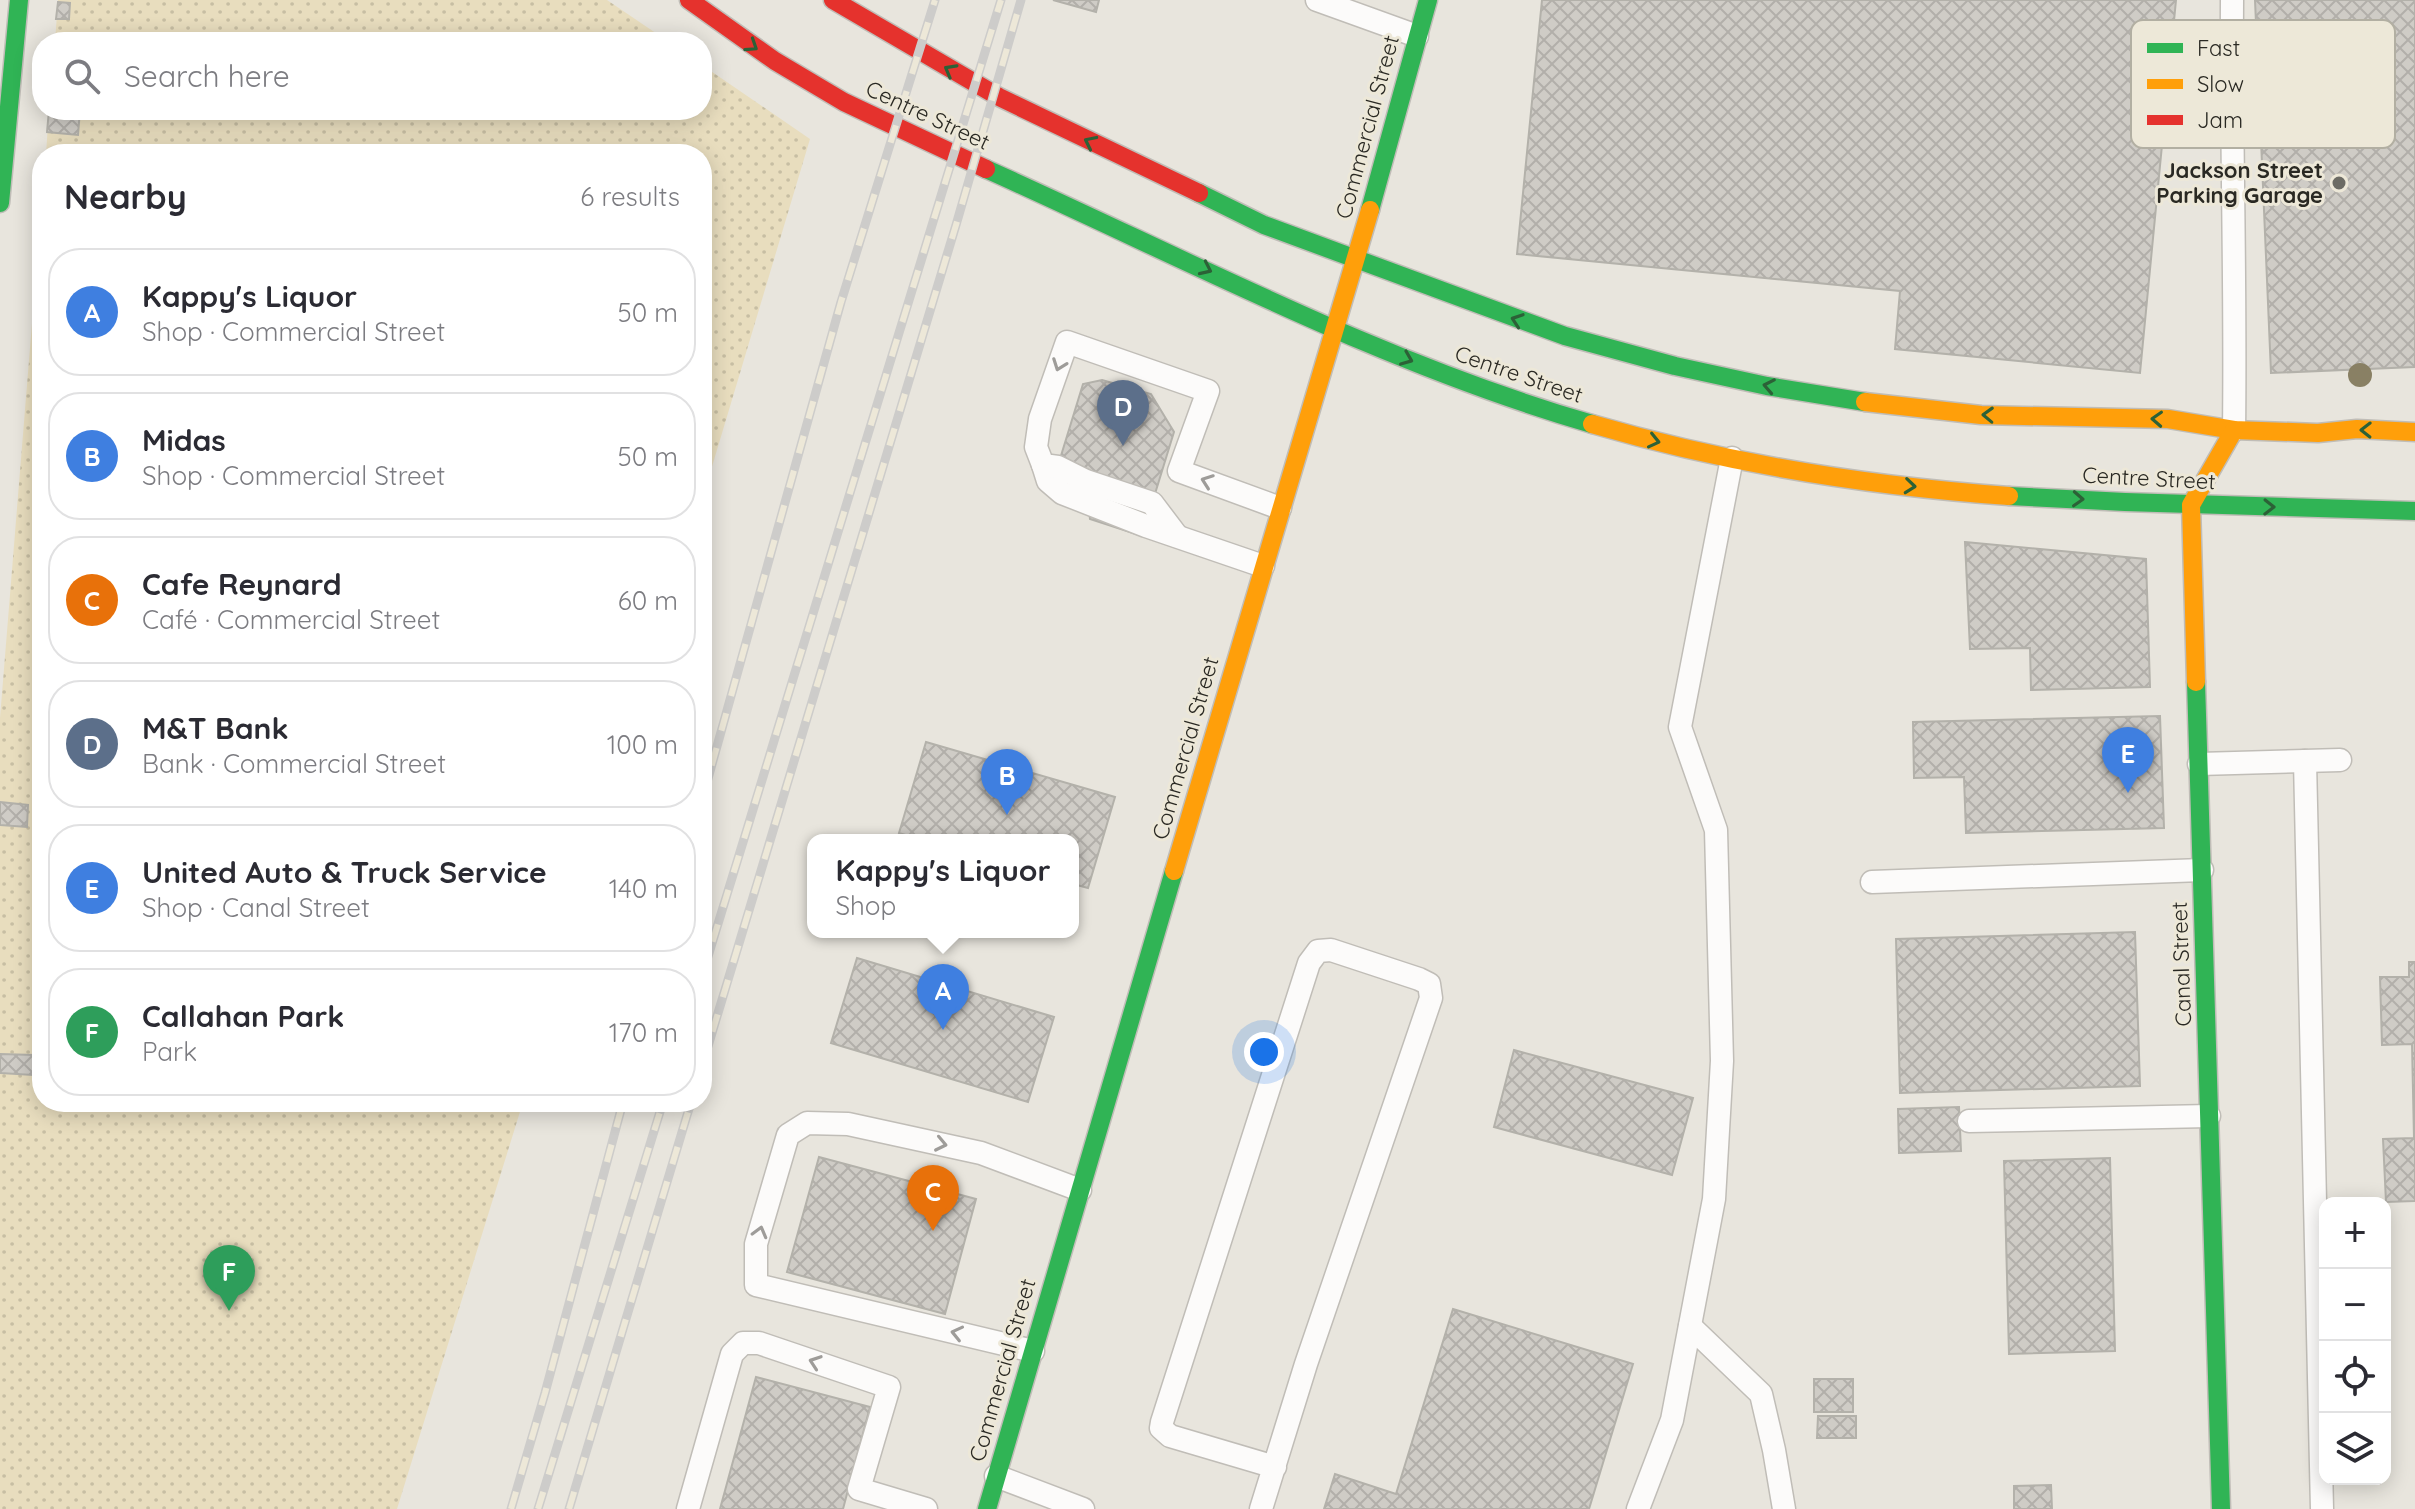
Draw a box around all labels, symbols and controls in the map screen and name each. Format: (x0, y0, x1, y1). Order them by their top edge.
legend (2131, 20, 2395, 148)
search box (32, 32, 712, 120)
street label: Commercial Street (1329, 32, 1405, 222)
text: Fast (2197, 34, 2240, 62)
one-way arrow (743, 36, 758, 51)
icon: search (60, 54, 104, 98)
text: Search here (124, 57, 290, 95)
one-way arrow (944, 64, 959, 80)
text: Slow (2197, 70, 2244, 98)
street label: Centre Street (862, 74, 994, 156)
text: Jam (2197, 106, 2243, 134)
one-way arrow (1083, 136, 1098, 151)
place label: Jackson Street Parking Garage (2156, 156, 2323, 209)
marker: Jackson Street Parking Garage (2330, 174, 2348, 192)
text: Nearby (64, 175, 187, 218)
text: 6 results (580, 180, 680, 213)
one-way arrow (1197, 259, 1212, 275)
text: Kappy's Liquor (142, 277, 357, 315)
text: A (84, 296, 100, 329)
text: 50 m (618, 296, 678, 329)
one-way arrow (1511, 313, 1525, 329)
text: Shop · Commercial Street (142, 315, 445, 348)
street label: Centre Street (1451, 339, 1587, 409)
one-way arrow (1399, 350, 1413, 366)
one-way arrow (1052, 357, 1068, 371)
one-way arrow (1762, 379, 1775, 396)
pin: D (1097, 380, 1149, 446)
one-way arrow (1981, 406, 1994, 423)
one-way arrow (2150, 411, 2163, 428)
text: Midas (142, 421, 226, 459)
one-way arrow (2359, 421, 2372, 439)
one-way arrow (1646, 432, 1660, 449)
text: B (83, 440, 101, 473)
text: 50 m (618, 440, 678, 473)
text: Shop · Commercial Street (142, 459, 445, 492)
street label: Centre Street (2082, 461, 2216, 495)
one-way arrow (1201, 474, 1215, 491)
one-way arrow (1903, 477, 1916, 494)
one-way arrow (2072, 490, 2085, 507)
one-way arrow (2263, 498, 2276, 515)
text: Cafe Reynard (142, 565, 342, 603)
text: C (84, 584, 100, 617)
text: 60 m (618, 584, 678, 617)
text: Café · Commercial Street (142, 603, 440, 636)
street label: Commercial Street (1146, 653, 1224, 843)
text: M&T Bank (142, 709, 288, 747)
pin: E (2102, 727, 2154, 793)
text: D (83, 728, 101, 761)
text: 100 m (607, 728, 678, 761)
text: Bank · Commercial Street (142, 747, 446, 780)
pin: B (981, 749, 1033, 815)
popup (807, 834, 1079, 938)
text: Kappy's Liquor (835, 851, 1051, 889)
text: United Auto & Truck Service (142, 853, 547, 891)
text: E (85, 872, 99, 905)
text: 140 m (609, 872, 678, 905)
text: Shop (835, 889, 896, 922)
text: Shop · Canal Street (142, 891, 370, 924)
street label: Canal Street (2165, 901, 2197, 1027)
pin: A (917, 964, 969, 1030)
text: Callahan Park (142, 997, 344, 1035)
text: F (85, 1016, 99, 1049)
text: 170 m (609, 1016, 678, 1049)
your location (1244, 1032, 1284, 1072)
text: Park (142, 1035, 197, 1068)
one-way arrow (933, 1135, 947, 1152)
pin: C (907, 1165, 959, 1231)
map controls (2319, 1197, 2391, 1485)
button: + (2319, 1197, 2391, 1269)
one-way arrow (750, 1226, 767, 1240)
pin: F (203, 1245, 255, 1311)
button: − (2319, 1269, 2391, 1341)
street label: Commercial Street (963, 1275, 1041, 1465)
one-way arrow (950, 1325, 964, 1342)
button: locate (2319, 1341, 2391, 1413)
one-way arrow (809, 1356, 823, 1372)
button: layers (2319, 1413, 2391, 1485)

